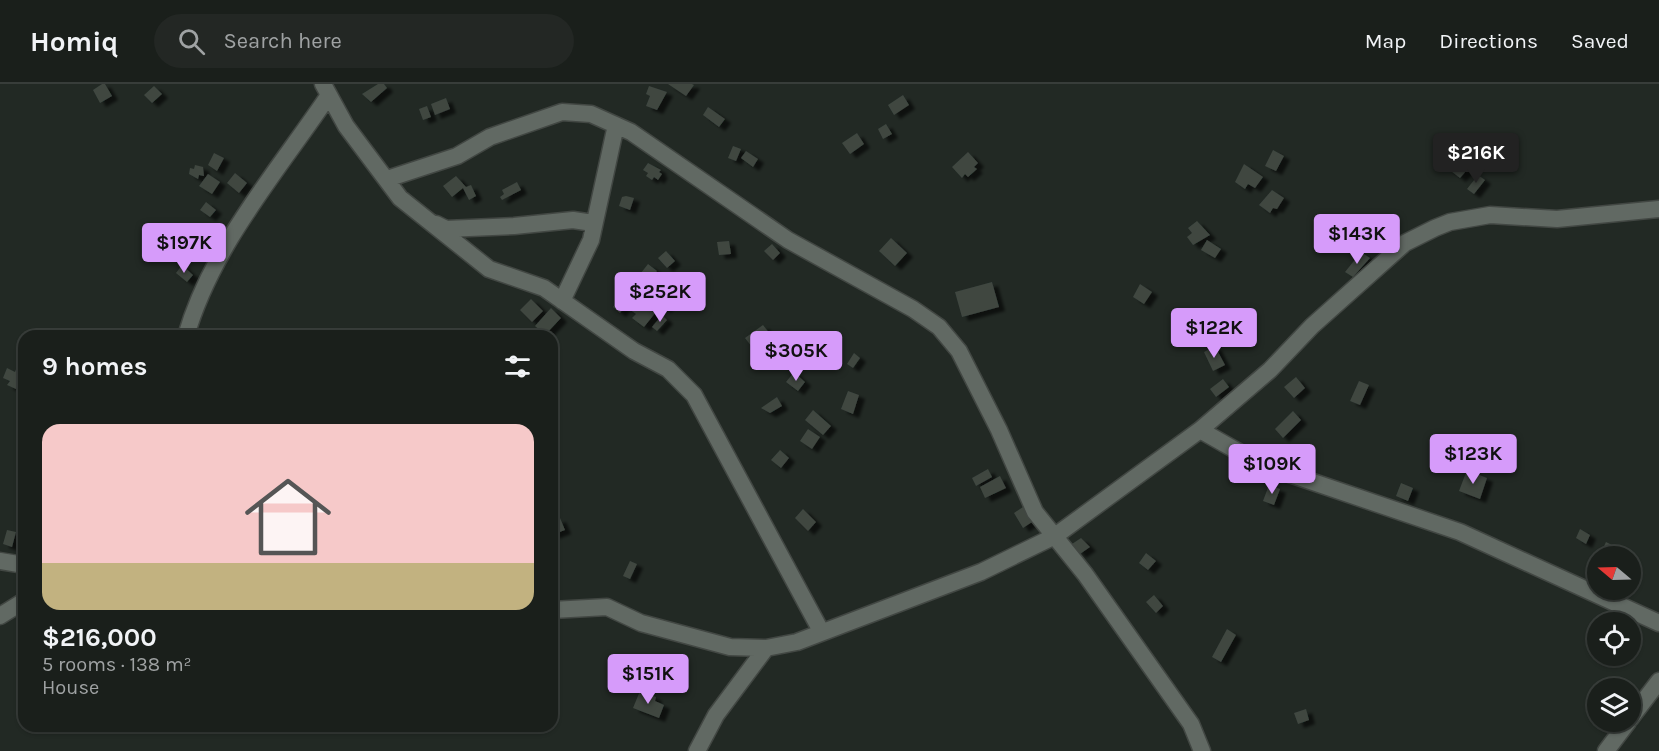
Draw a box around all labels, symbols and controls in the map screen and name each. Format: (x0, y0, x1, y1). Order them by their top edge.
search box (154, 14, 574, 68)
text: Homiq (30, 25, 118, 58)
icon: search (175, 25, 208, 58)
text: Search here (223, 28, 342, 54)
text: Map (1365, 29, 1406, 53)
text: Directions (1439, 29, 1538, 53)
text: Saved (1571, 29, 1629, 53)
pin: $216K (1434, 133, 1518, 184)
text: $216K (1447, 141, 1505, 164)
pin: $143K (1315, 214, 1399, 265)
text: $143K (1328, 222, 1386, 245)
pin: $197K (142, 223, 226, 274)
text: $197K (156, 231, 212, 254)
pin: $252K (618, 272, 702, 323)
text: $252K (629, 280, 691, 303)
pin: $122K (1172, 308, 1256, 359)
text: $122K (1185, 316, 1243, 339)
pin: $305K (754, 331, 838, 382)
text: $305K (764, 339, 828, 362)
icon: filters (501, 350, 534, 383)
text: 9 homes (42, 351, 148, 382)
pin: $123K (1431, 434, 1515, 485)
text: $123K (1444, 442, 1502, 465)
pin: $109K (1230, 444, 1314, 495)
text: $109K (1243, 452, 1301, 475)
icon: home (234, 463, 342, 571)
north arrow (1587, 546, 1641, 600)
map controls (1587, 546, 1641, 732)
button: locate (1587, 612, 1641, 666)
text: $216,000 (42, 622, 157, 653)
text: 5 rooms · 138 m² (42, 653, 192, 676)
pin: $151K (606, 654, 690, 705)
text: $151K (622, 662, 674, 685)
text: House (42, 676, 99, 699)
button: layers (1587, 678, 1641, 732)

